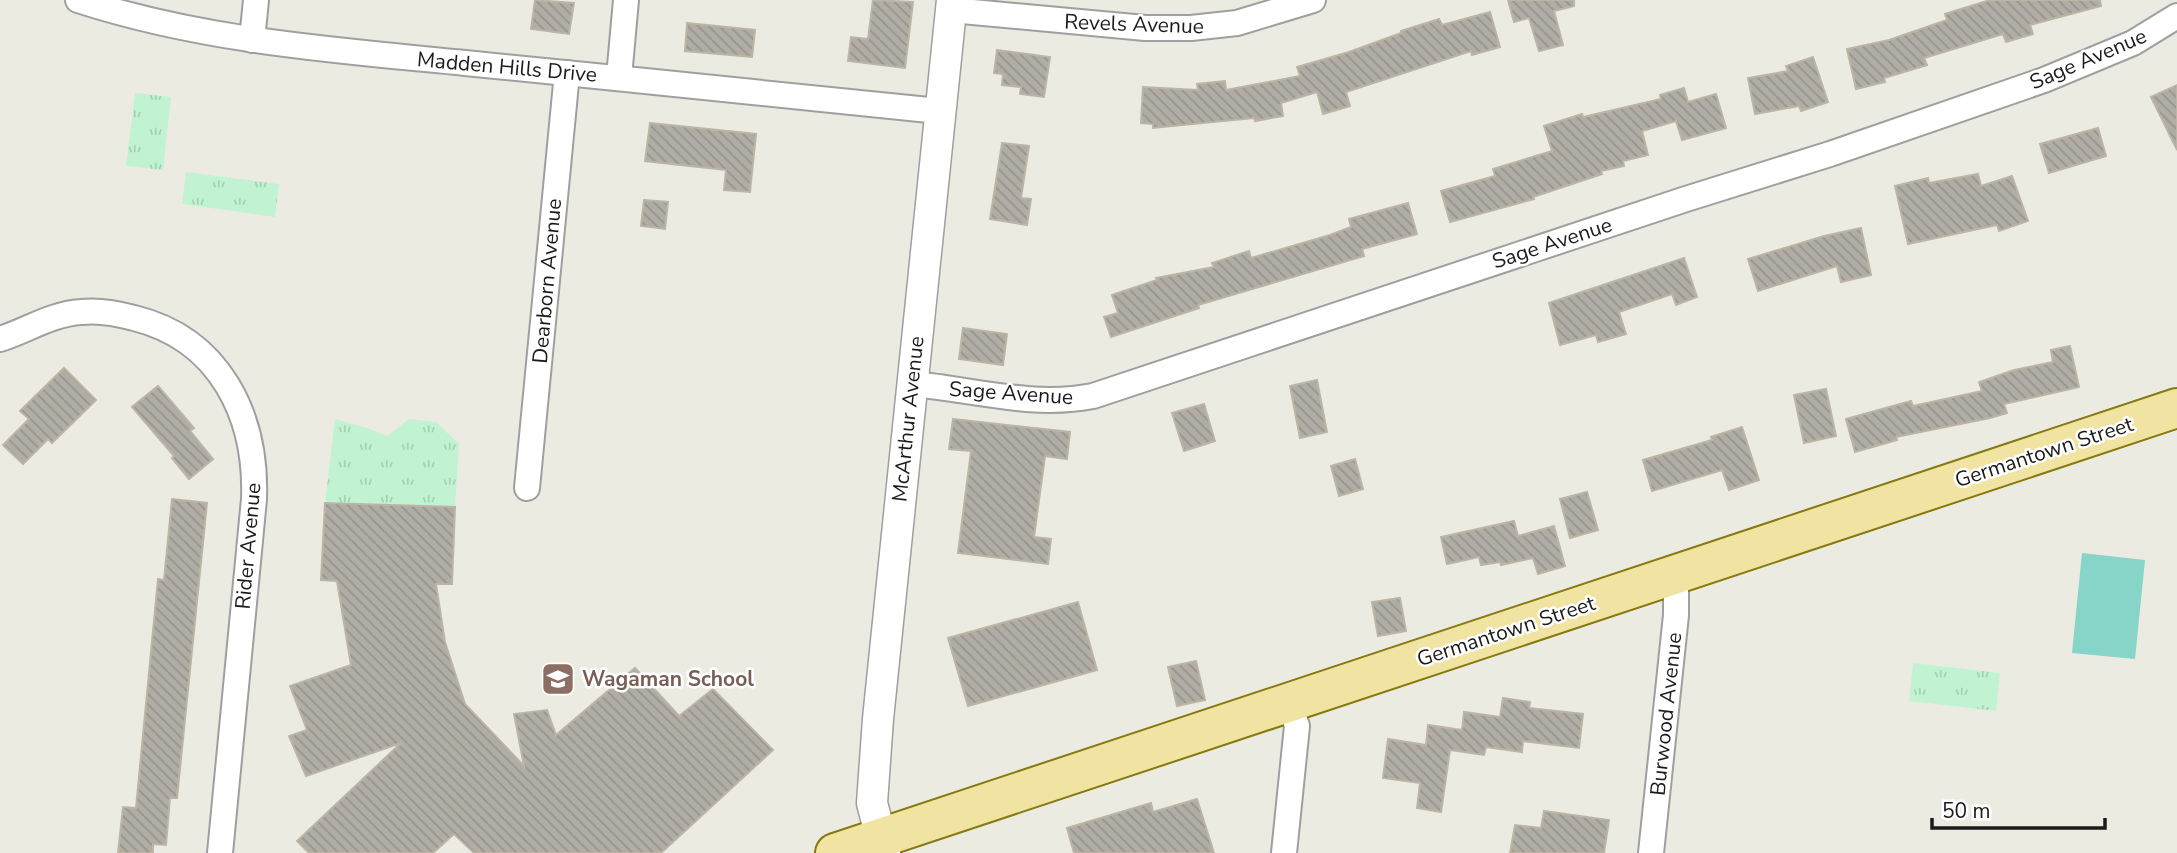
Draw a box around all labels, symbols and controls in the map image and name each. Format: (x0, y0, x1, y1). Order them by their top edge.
street label: Revels Avenue (1064, 8, 1204, 40)
street label: Sage Avenue (2025, 22, 2151, 96)
street label: Madden Hills Drive (416, 45, 598, 89)
street label: Dearborn Avenue (526, 197, 568, 365)
street label: Sage Avenue (1489, 210, 1615, 276)
street label: McArthur Avenue (885, 335, 931, 503)
street label: Sage Avenue (948, 375, 1074, 411)
street label: Germantown Street (1951, 410, 2137, 494)
street label: Rider Avenue (229, 482, 267, 610)
street label: Germantown Street (1413, 589, 1599, 673)
street label: Burwood Avenue (1644, 631, 1688, 797)
school or university icon: Wagaman School (539, 660, 577, 698)
place label: Wagaman School (582, 665, 754, 693)
scale bar (1932, 786, 2105, 830)
text: 50 m (1942, 797, 1991, 825)

